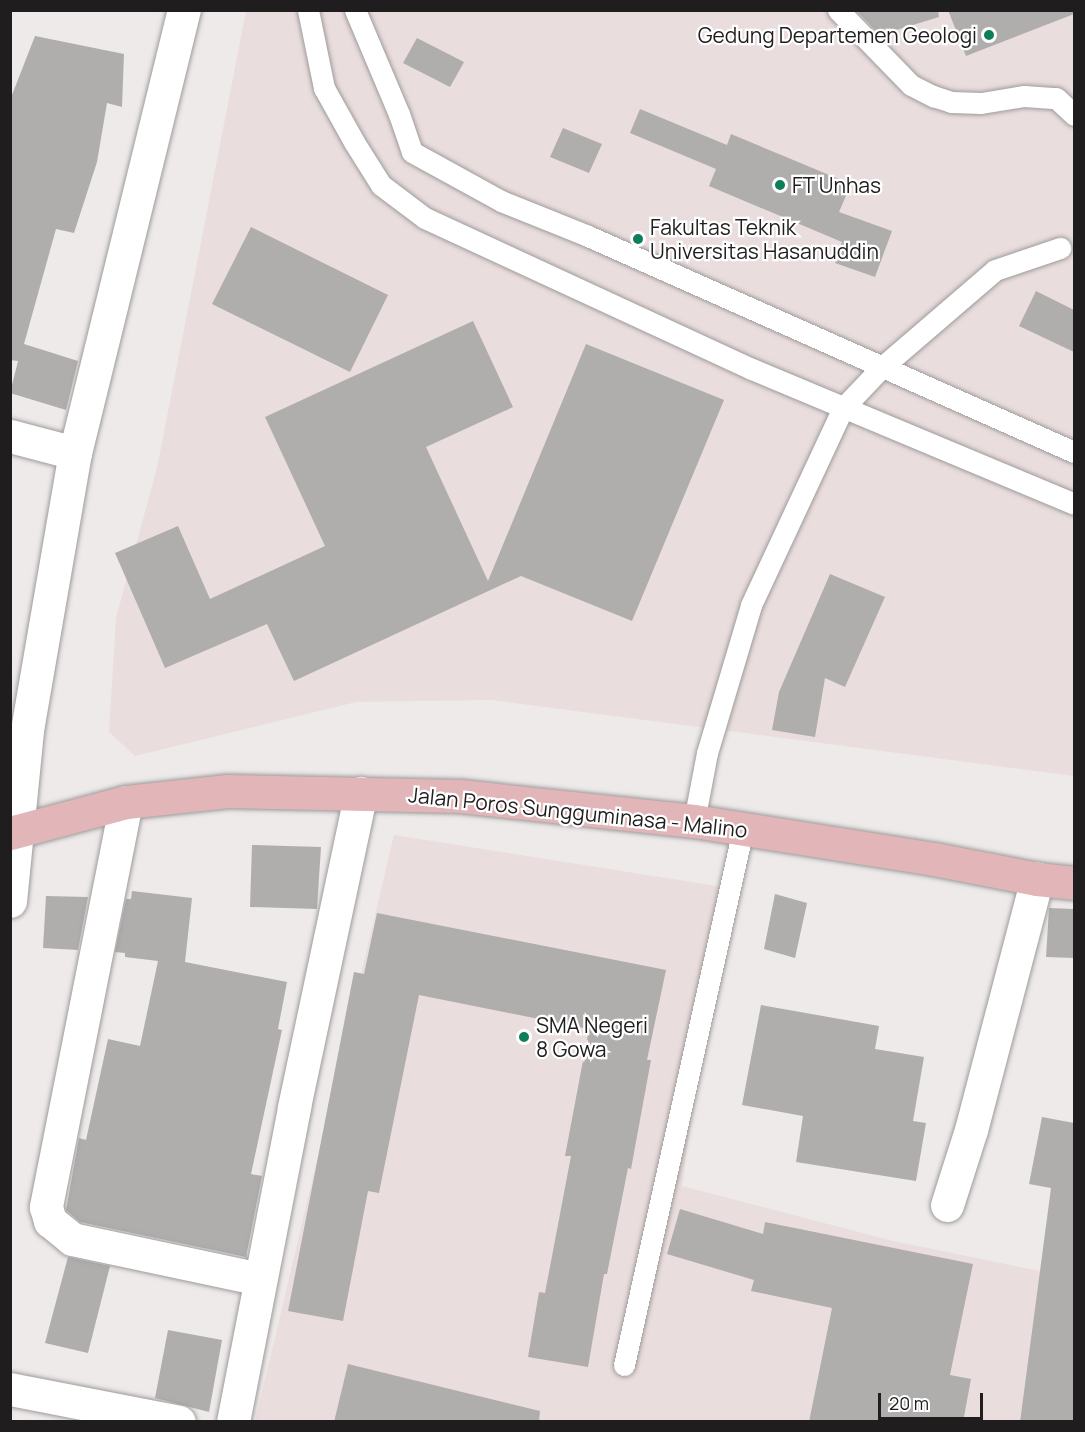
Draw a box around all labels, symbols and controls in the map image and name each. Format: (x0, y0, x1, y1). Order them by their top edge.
place label: Gedung Departemen Geologi (698, 22, 977, 48)
marker: Gedung Departemen Geologi (982, 28, 996, 42)
place label: FT Unhas (792, 172, 882, 198)
marker: FT Unhas (773, 178, 787, 192)
place label: Fakultas Teknik Universitas Hasanuddin (650, 214, 879, 264)
marker: Fakultas Teknik Universitas Hasanuddin (631, 232, 645, 246)
street label: Jalan Poros Sungguminasa - Malino (407, 782, 749, 842)
place label: SMA Negeri 8 Gowa (536, 1012, 648, 1062)
marker: SMA Negeri 8 Gowa (517, 1030, 531, 1044)
scale bar (881, 1381, 986, 1419)
text: 20 m (889, 1391, 929, 1415)

